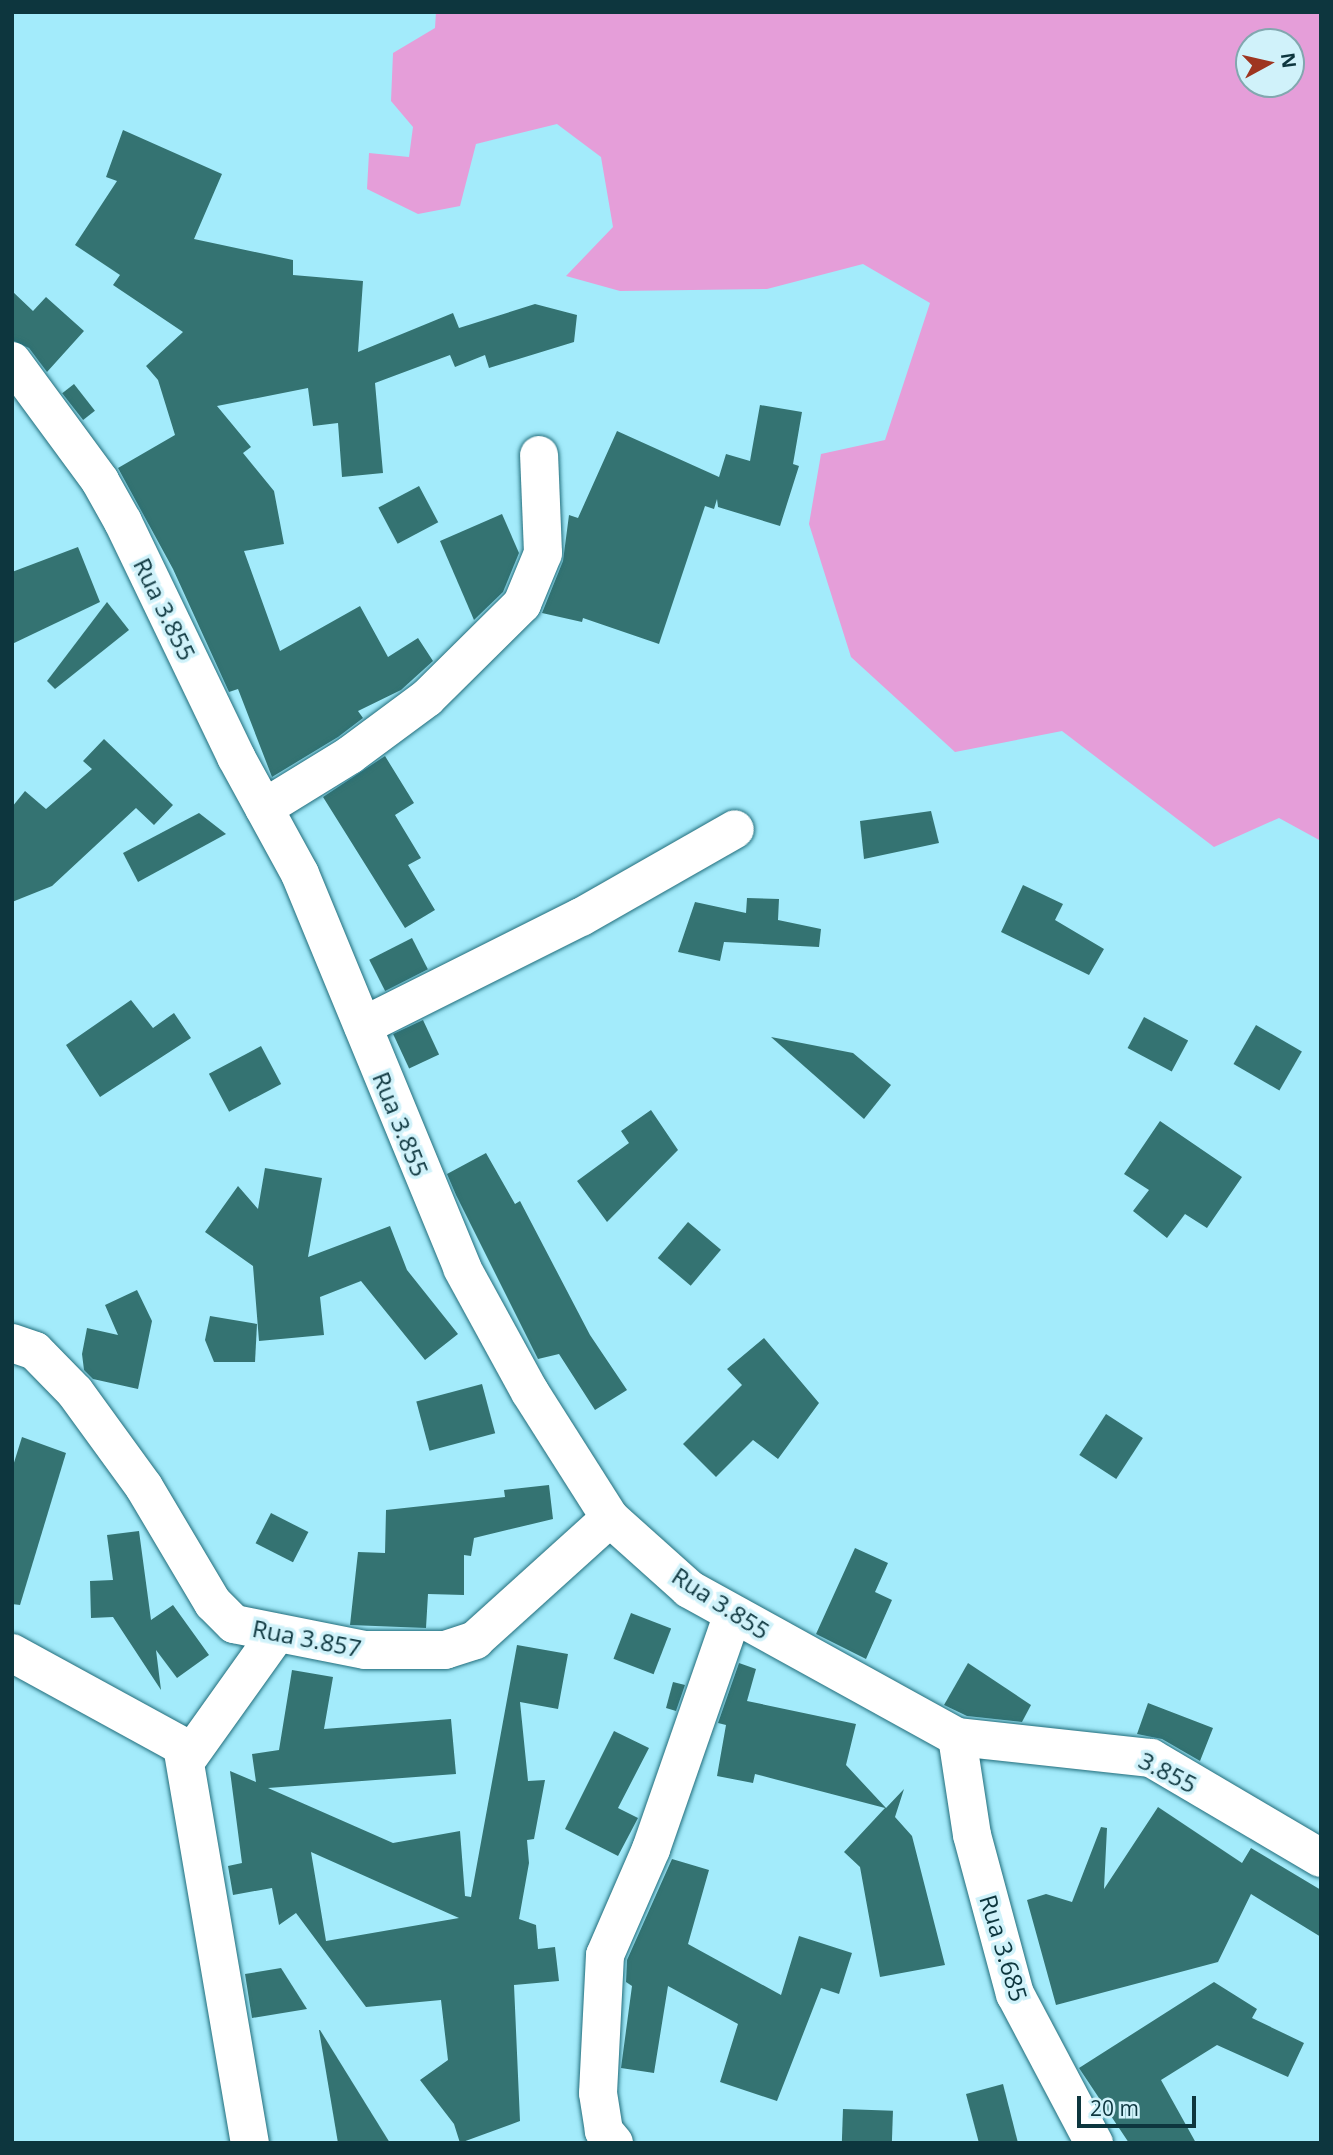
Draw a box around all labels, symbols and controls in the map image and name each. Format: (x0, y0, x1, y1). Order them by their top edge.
north arrow (1235, 28, 1305, 98)
text: N (1275, 51, 1303, 70)
street label: Rua 3.855 (128, 553, 202, 665)
street label: Rua 3.855 (367, 1067, 435, 1181)
street label: Rua 3.855 (667, 1561, 775, 1645)
street label: Rua 3.857 (250, 1613, 364, 1663)
street label: 3.855 (1134, 1745, 1202, 1799)
street label: Rua 3.685 (974, 1891, 1034, 2005)
scale bar (1081, 2082, 1200, 2126)
text: 20 m (1090, 2094, 1139, 2122)

